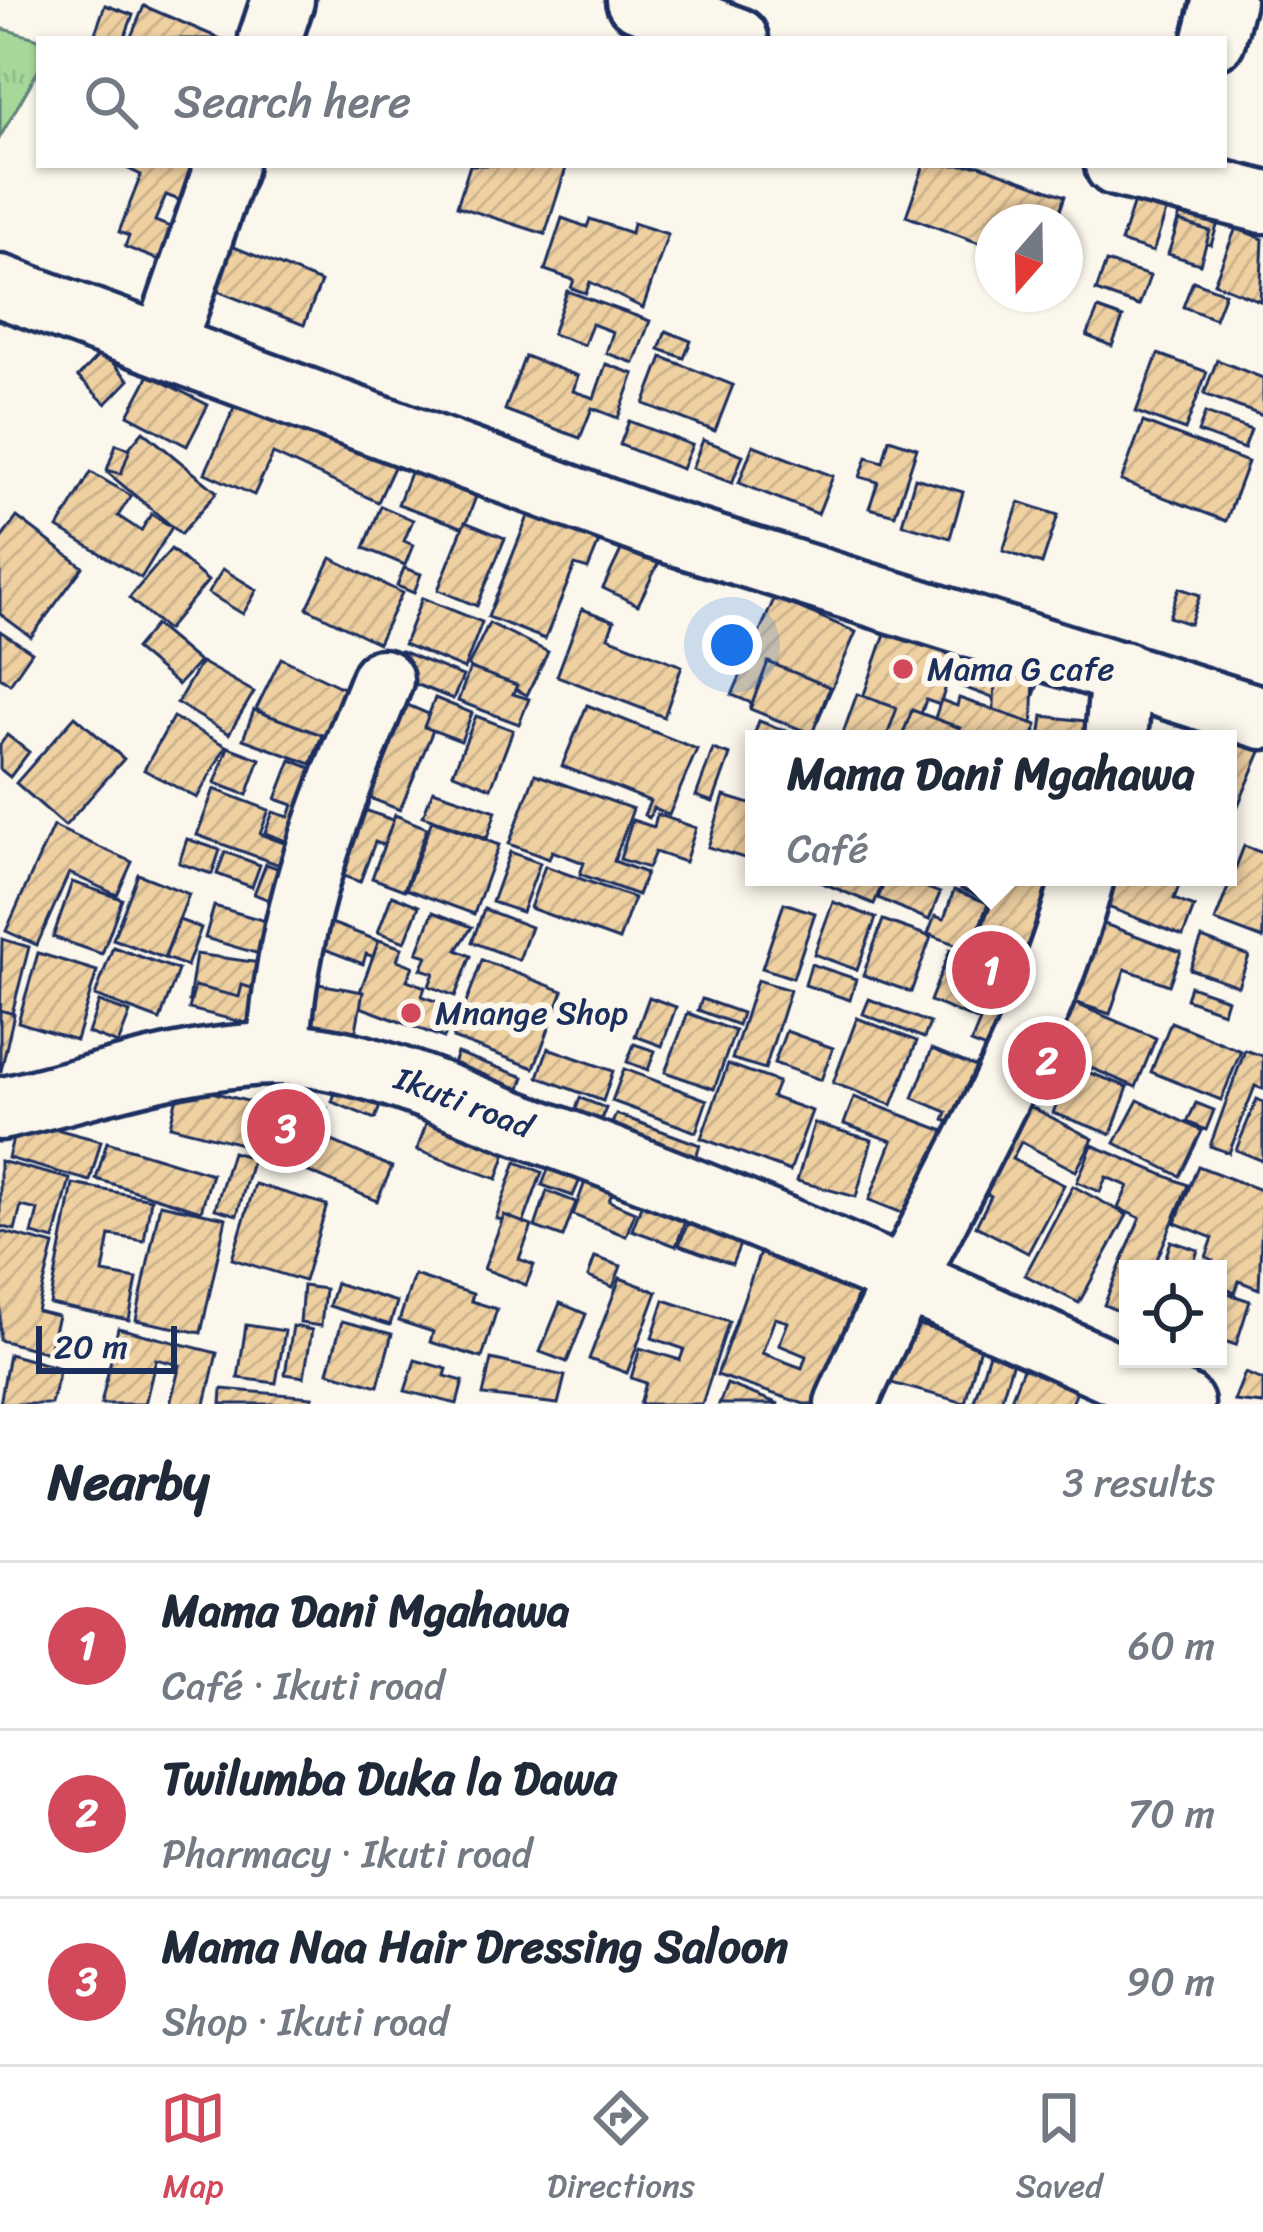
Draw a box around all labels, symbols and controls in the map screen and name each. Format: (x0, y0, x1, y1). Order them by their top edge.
search box (36, 36, 1227, 168)
text: Search here (174, 62, 411, 142)
icon: search (78, 69, 144, 135)
north arrow (975, 204, 1083, 312)
your location (702, 615, 762, 675)
place label: Mama G cafe (927, 640, 1114, 698)
marker: Mama G cafe (890, 656, 916, 682)
popup (745, 730, 1237, 886)
text: Mama Dani Mgahawa (787, 734, 1195, 814)
text: Café (787, 814, 868, 883)
pin: 1 (952, 925, 1030, 1015)
place label: Mnange Shop (435, 984, 628, 1042)
marker: Mnange Shop (398, 1000, 424, 1026)
pin: 2 (1008, 1016, 1086, 1106)
street label: Ikuti road (386, 1049, 543, 1156)
pin: 3 (247, 1083, 325, 1173)
map controls (1119, 1260, 1227, 1368)
button: locate (1119, 1260, 1227, 1368)
text: 20 m (54, 1318, 128, 1376)
scale bar (36, 1320, 177, 1373)
text: Nearby (48, 1437, 209, 1527)
text: 3 results (1062, 1448, 1215, 1517)
text: Mama Dani Mgahawa (162, 1571, 570, 1651)
text: 1 (79, 1611, 95, 1680)
text: 60 m (1128, 1611, 1215, 1680)
text: Café · Ikuti road (162, 1651, 444, 1720)
text: Twilumba Duka la Dawa (162, 1739, 617, 1819)
text: 2 (76, 1779, 98, 1848)
text: 70 m (1128, 1779, 1215, 1848)
text: Pharmacy · Ikuti road (162, 1819, 532, 1888)
text: Mama Naa Hair Dressing Saloon (162, 1907, 788, 1987)
text: 3 (76, 1947, 98, 2016)
text: 90 m (1126, 1947, 1215, 2016)
text: Shop · Ikuti road (162, 1987, 449, 2056)
tab: Map (160, 2085, 226, 2215)
tab: Directions (547, 2085, 695, 2215)
tab: Saved (1016, 2085, 1103, 2215)

